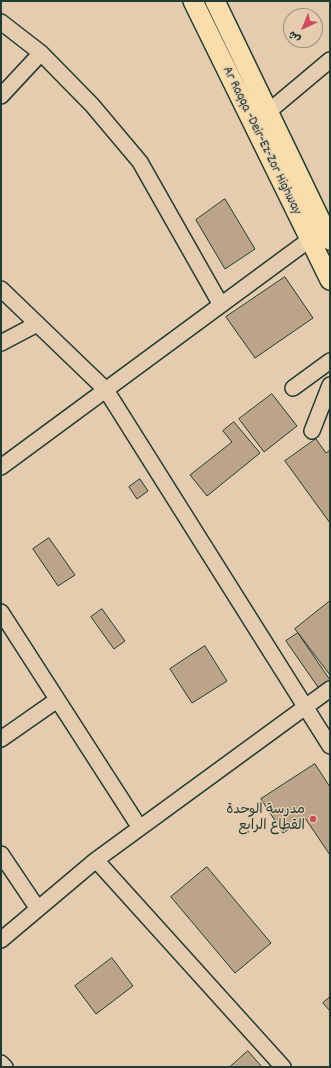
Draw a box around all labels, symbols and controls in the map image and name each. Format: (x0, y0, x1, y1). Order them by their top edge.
north arrow (283, 8, 323, 48)
text: ش (285, 26, 305, 46)
street label: Ar Raqqa -Deir-Ez-Zor Highway (218, 64, 304, 218)
place label: مدرسة الوحدة القطاع الرابع (226, 803, 305, 836)
marker: مدرسة الوحدة القطاع الرابع (308, 814, 318, 824)

